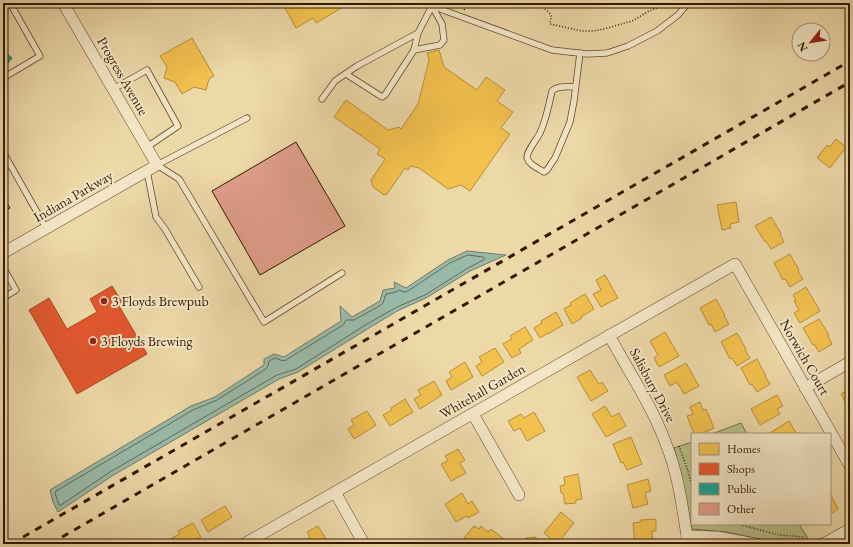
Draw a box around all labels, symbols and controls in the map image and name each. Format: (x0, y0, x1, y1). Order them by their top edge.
north arrow (791, 22, 831, 62)
street label: Progress Avenue (93, 34, 153, 119)
text: N (794, 40, 811, 54)
street label: Indiana Parkway (30, 166, 117, 226)
place label: 3 Floyds Brewpub (112, 292, 209, 310)
marker: 3 Floyds Brewpub (99, 296, 109, 306)
street label: Norwich Court (776, 316, 834, 399)
place label: 3 Floyds Brewing (101, 332, 194, 350)
marker: 3 Floyds Brewing (88, 336, 98, 346)
street label: Salisbury Drive (626, 345, 680, 426)
street label: Whitehall Garden (436, 359, 529, 423)
legend (691, 433, 831, 525)
text: Homes (727, 441, 761, 457)
text: Shops (727, 461, 755, 477)
text: Public (727, 481, 757, 497)
text: Other (727, 501, 755, 517)

